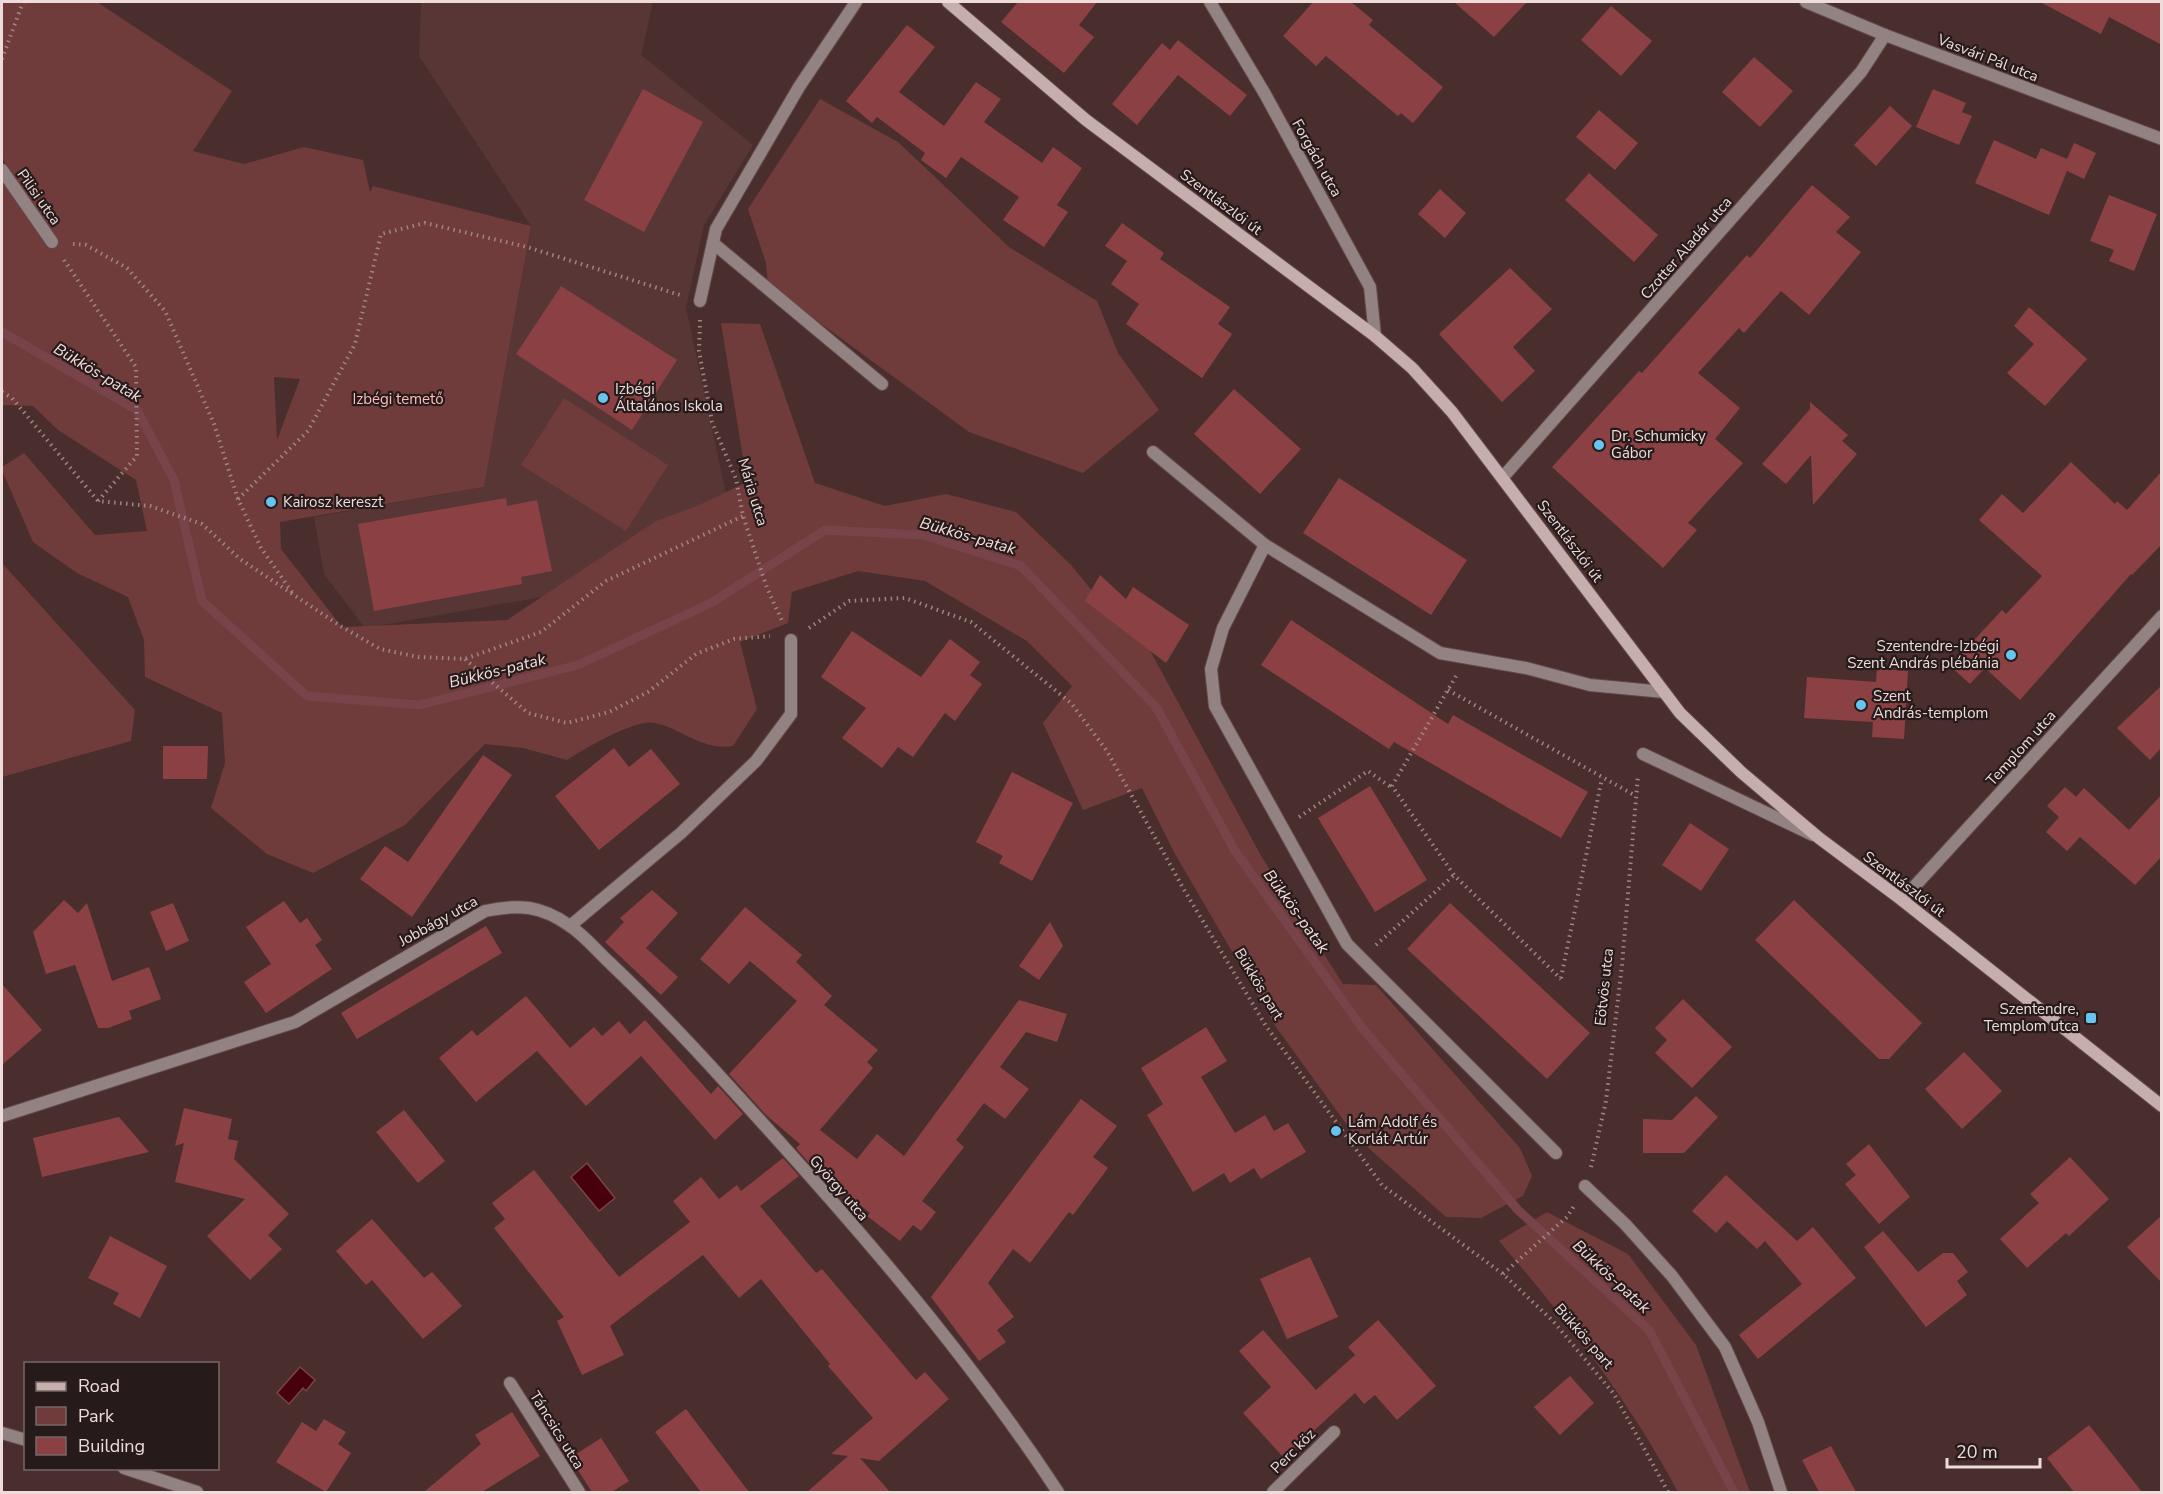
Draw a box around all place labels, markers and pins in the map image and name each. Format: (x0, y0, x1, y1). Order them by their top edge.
place label: Izbégi Általános Iskola (615, 379, 723, 416)
marker: Izbégi Általános Iskola (596, 391, 610, 405)
place label: Dr. Schumicky Gábor (1611, 426, 1706, 463)
marker: Dr. Schumicky Gábor (1592, 438, 1606, 452)
place label: Kairosz kereszt (283, 492, 384, 512)
marker: Kairosz kereszt (264, 495, 278, 509)
place label: Szentendre-Izbégi Szent András plébánia (1847, 636, 1999, 673)
marker: Szentendre-Izbégi Szent András plébánia (2004, 648, 2018, 662)
place label: Szent András-templom (1873, 686, 1988, 723)
marker: Szent András-templom (1854, 698, 1868, 712)
place label: Szentendre, Templom utca (1984, 999, 2079, 1036)
marker: Szentendre, Templom utca (2084, 1011, 2098, 1025)
place label: Lám Adolf és Korlát Artúr (1348, 1112, 1437, 1149)
marker: Lám Adolf és Korlát Artúr (1329, 1124, 1343, 1138)

